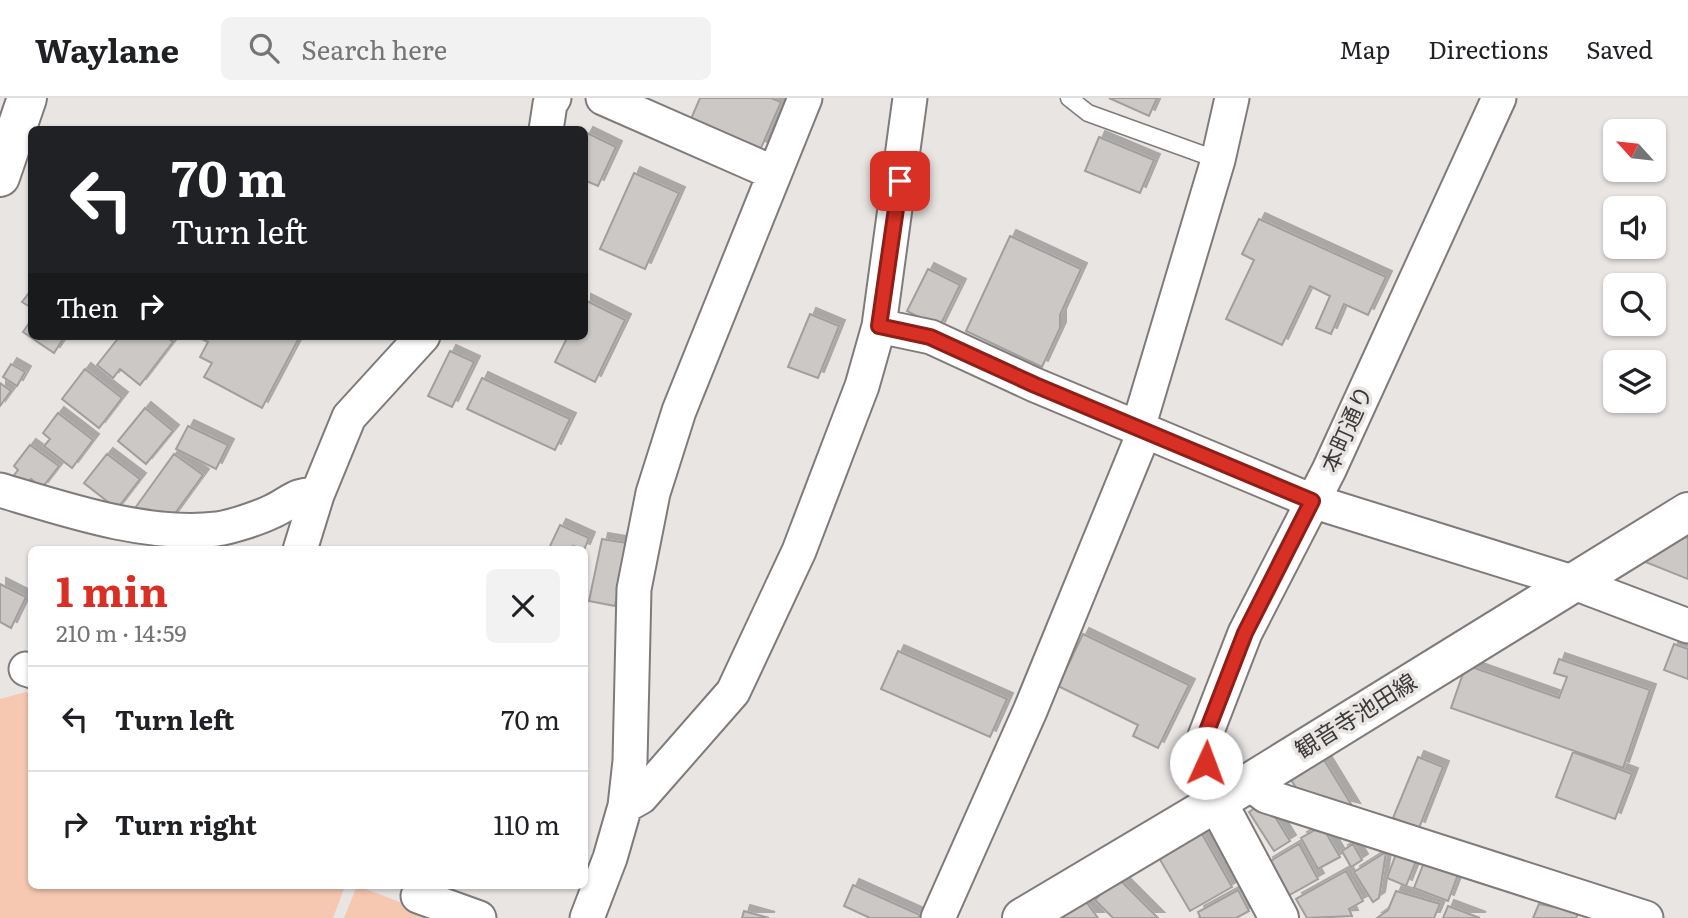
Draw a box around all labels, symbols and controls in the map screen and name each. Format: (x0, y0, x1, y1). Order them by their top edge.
search box (221, 17, 711, 80)
text: Waylane (35, 24, 179, 73)
icon: search (245, 29, 283, 67)
text: Search here (301, 29, 447, 68)
text: Map (1339, 31, 1390, 66)
text: Directions (1428, 31, 1548, 66)
text: Saved (1586, 31, 1653, 66)
north arrow (1603, 119, 1666, 182)
map controls (1603, 119, 1666, 413)
text: 70 m (171, 139, 286, 212)
pin (870, 151, 930, 211)
icon: left (56, 154, 147, 245)
icon: arrive (881, 162, 919, 200)
button: sound (1603, 196, 1666, 259)
text: Turn left (171, 206, 308, 254)
button: search (1603, 273, 1666, 336)
text: Then (56, 287, 118, 326)
icon: right (132, 287, 170, 325)
button: layers (1603, 350, 1666, 413)
street label: 本町通り (1311, 379, 1379, 477)
text: 1 min (56, 558, 168, 620)
button: close (486, 569, 560, 643)
text: 210 m · 14:59 (56, 615, 187, 649)
street label: 観音寺池田線 (1287, 663, 1422, 765)
text: Turn left (115, 699, 234, 738)
text: 70 m (501, 699, 560, 738)
icon: left (56, 700, 94, 738)
position arrow (1169, 726, 1243, 800)
text: Turn right (115, 804, 257, 843)
text: 110 m (493, 804, 560, 843)
icon: right (56, 805, 94, 843)

